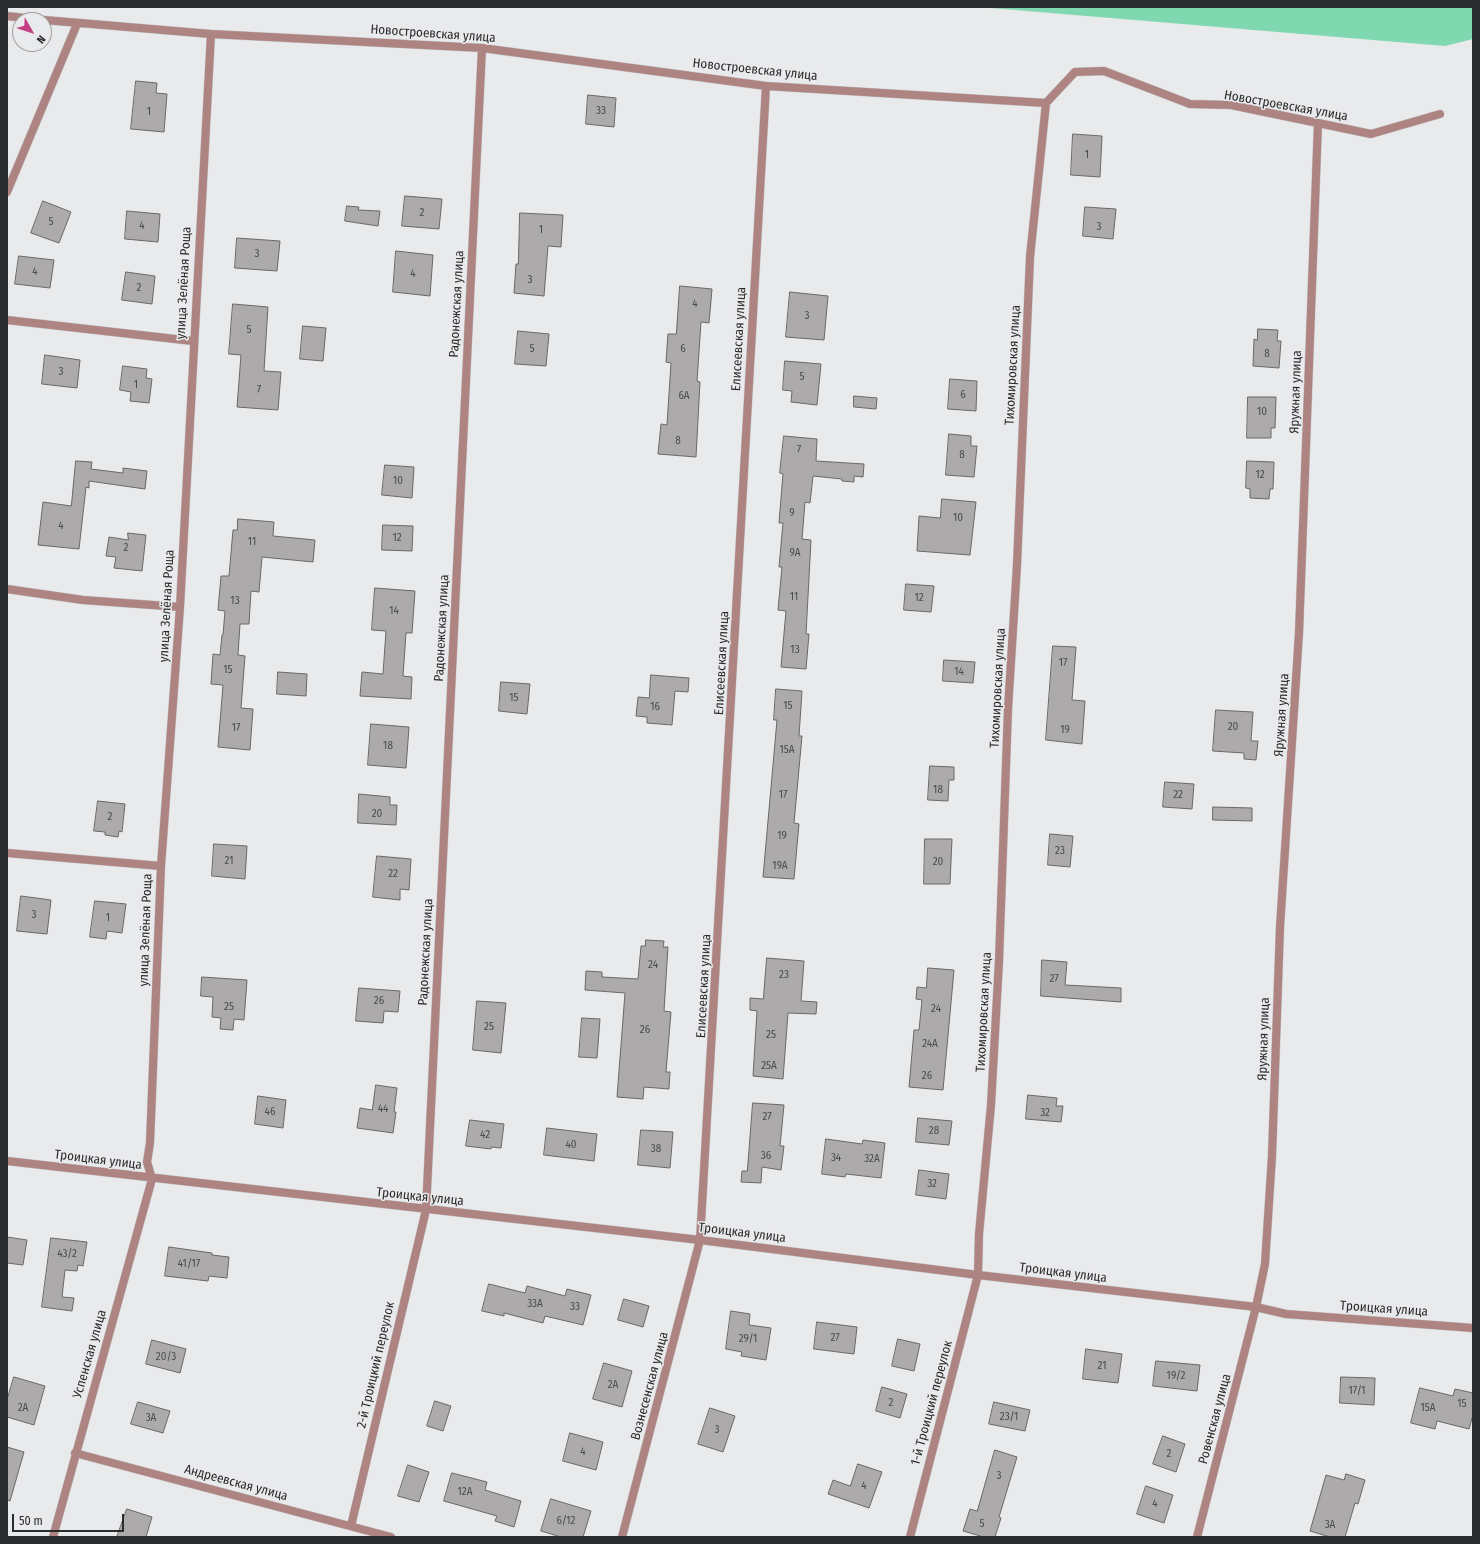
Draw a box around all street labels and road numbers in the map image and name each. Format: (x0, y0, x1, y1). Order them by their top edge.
street label: Новостроевская улица (370, 22, 496, 46)
street label: Новостроевская улица (692, 56, 818, 84)
street label: Новостроевская улица (1223, 87, 1349, 125)
street label: улица Зелёная Роща (173, 226, 195, 340)
street label: Радонежская улица (446, 250, 468, 358)
street label: Елисеевская улица (728, 287, 750, 391)
street label: Тихомировская улица (1002, 305, 1024, 425)
street label: Яружная улица (1287, 350, 1305, 434)
street label: улица Зелёная Роща (156, 549, 178, 663)
street label: Радонежская улица (431, 574, 453, 682)
street label: Елисеевская улица (711, 611, 733, 715)
street label: Тихомировская улица (987, 628, 1009, 748)
street label: Яружная улица (1271, 673, 1293, 757)
street label: улица Зелёная Роща (136, 873, 156, 987)
street label: Радонежская улица (415, 898, 437, 1006)
street label: Елисеевская улица (693, 934, 715, 1038)
street label: Тихомировская улица (973, 952, 995, 1072)
street label: Яружная улица (1255, 997, 1273, 1081)
street label: Троицкая улица (53, 1147, 143, 1173)
street label: Троицкая улица (375, 1185, 465, 1209)
street label: Троицкая улица (697, 1220, 787, 1246)
street label: Троицкая улица (1018, 1260, 1108, 1286)
street label: Троицкая улица (1340, 1298, 1428, 1320)
street label: 2-й Троицкий переулок (354, 1300, 398, 1430)
street label: Успенская улица (70, 1308, 110, 1400)
street label: Вознесенская улица (628, 1330, 672, 1442)
street label: 1-й Троицкий переулок (908, 1339, 956, 1467)
street label: Ровенская улица (1195, 1372, 1235, 1466)
street label: Андреевская улица (183, 1462, 289, 1504)

